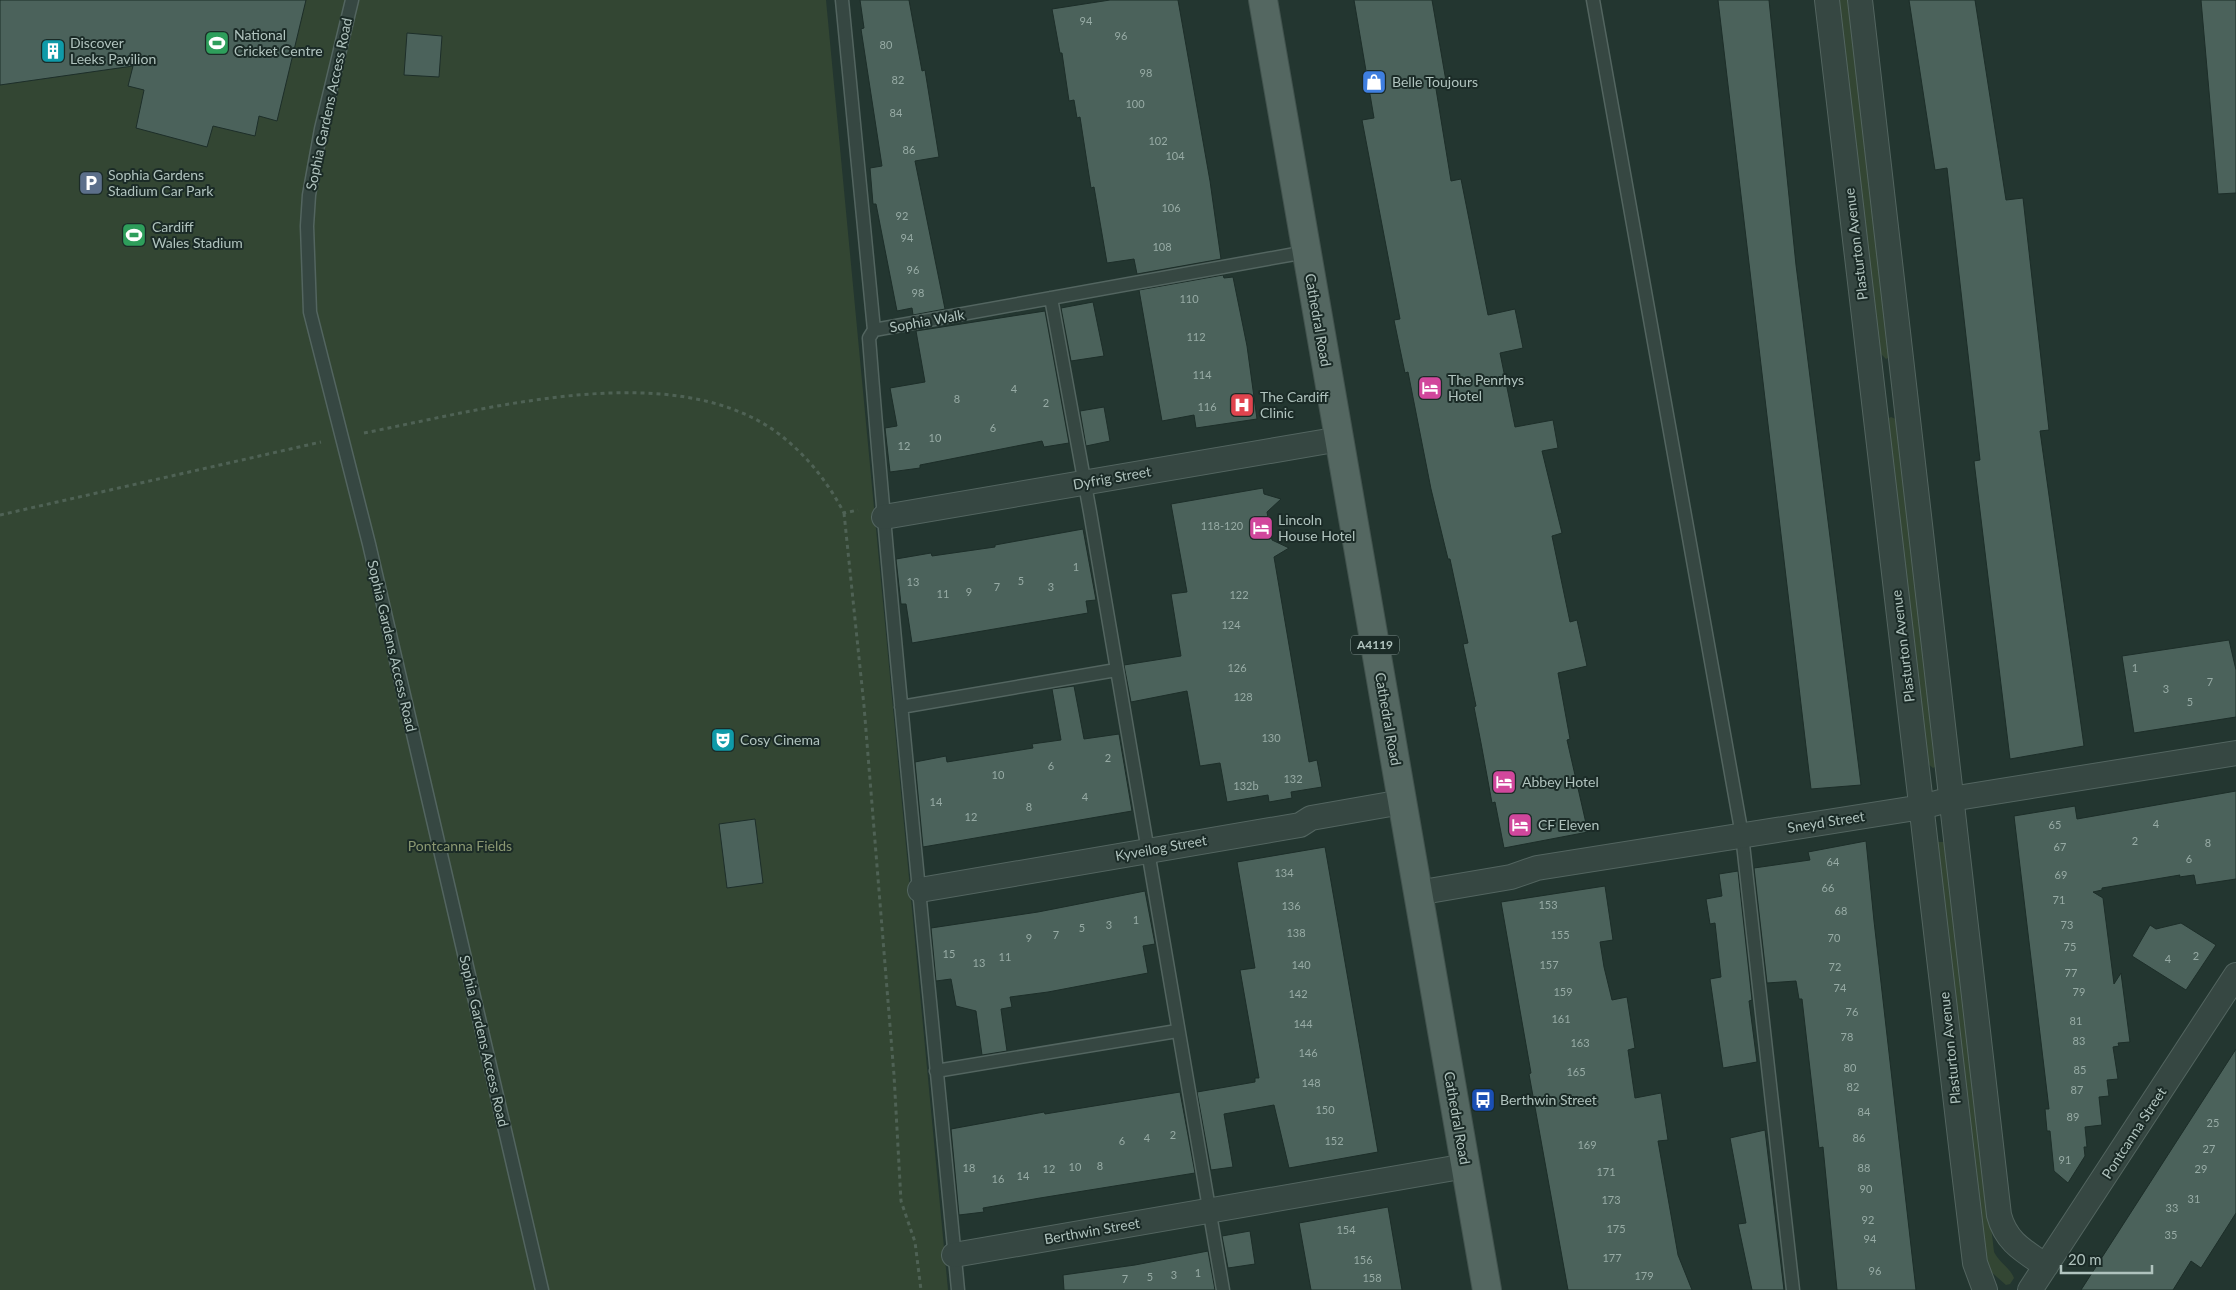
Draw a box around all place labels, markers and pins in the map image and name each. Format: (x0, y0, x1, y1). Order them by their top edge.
place label: National Cricket Centre (234, 26, 323, 59)
sports icon: National Cricket Centre (204, 30, 230, 56)
place label: Discover Leeks Pavilion (70, 34, 156, 67)
building icon: Discover Leeks Pavilion (40, 38, 66, 64)
shop icon: Belle Toujours (1361, 69, 1387, 95)
place label: Belle Toujours (1392, 73, 1478, 90)
place label: Sophia Gardens Stadium Car Park (108, 166, 214, 199)
parking icon: Sophia Gardens Stadium Car Park (78, 170, 104, 196)
place label: Cardiff Wales Stadium (152, 218, 243, 251)
sports icon: Cardiff Wales Stadium (121, 222, 147, 248)
place label: The Penrhys Hotel (1448, 371, 1524, 404)
hotel icon: The Penrhys Hotel (1417, 375, 1443, 401)
place label: The Cardiff Clinic (1260, 388, 1329, 421)
hospital icon: The Cardiff Clinic (1229, 392, 1255, 418)
place label: Lincoln House Hotel (1278, 511, 1355, 544)
hotel icon: Lincoln House Hotel (1248, 515, 1274, 541)
theatre icon: Cosy Cinema (710, 727, 736, 753)
place label: Cosy Cinema (740, 731, 820, 748)
hotel icon: Abbey Hotel (1491, 769, 1517, 795)
place label: Abbey Hotel (1522, 773, 1599, 790)
hotel icon: CF Eleven (1507, 812, 1533, 838)
place label: CF Eleven (1538, 816, 1599, 833)
bus stop icon: Berthwin Street (1470, 1087, 1496, 1113)
place label: Berthwin Street (1500, 1091, 1597, 1108)

